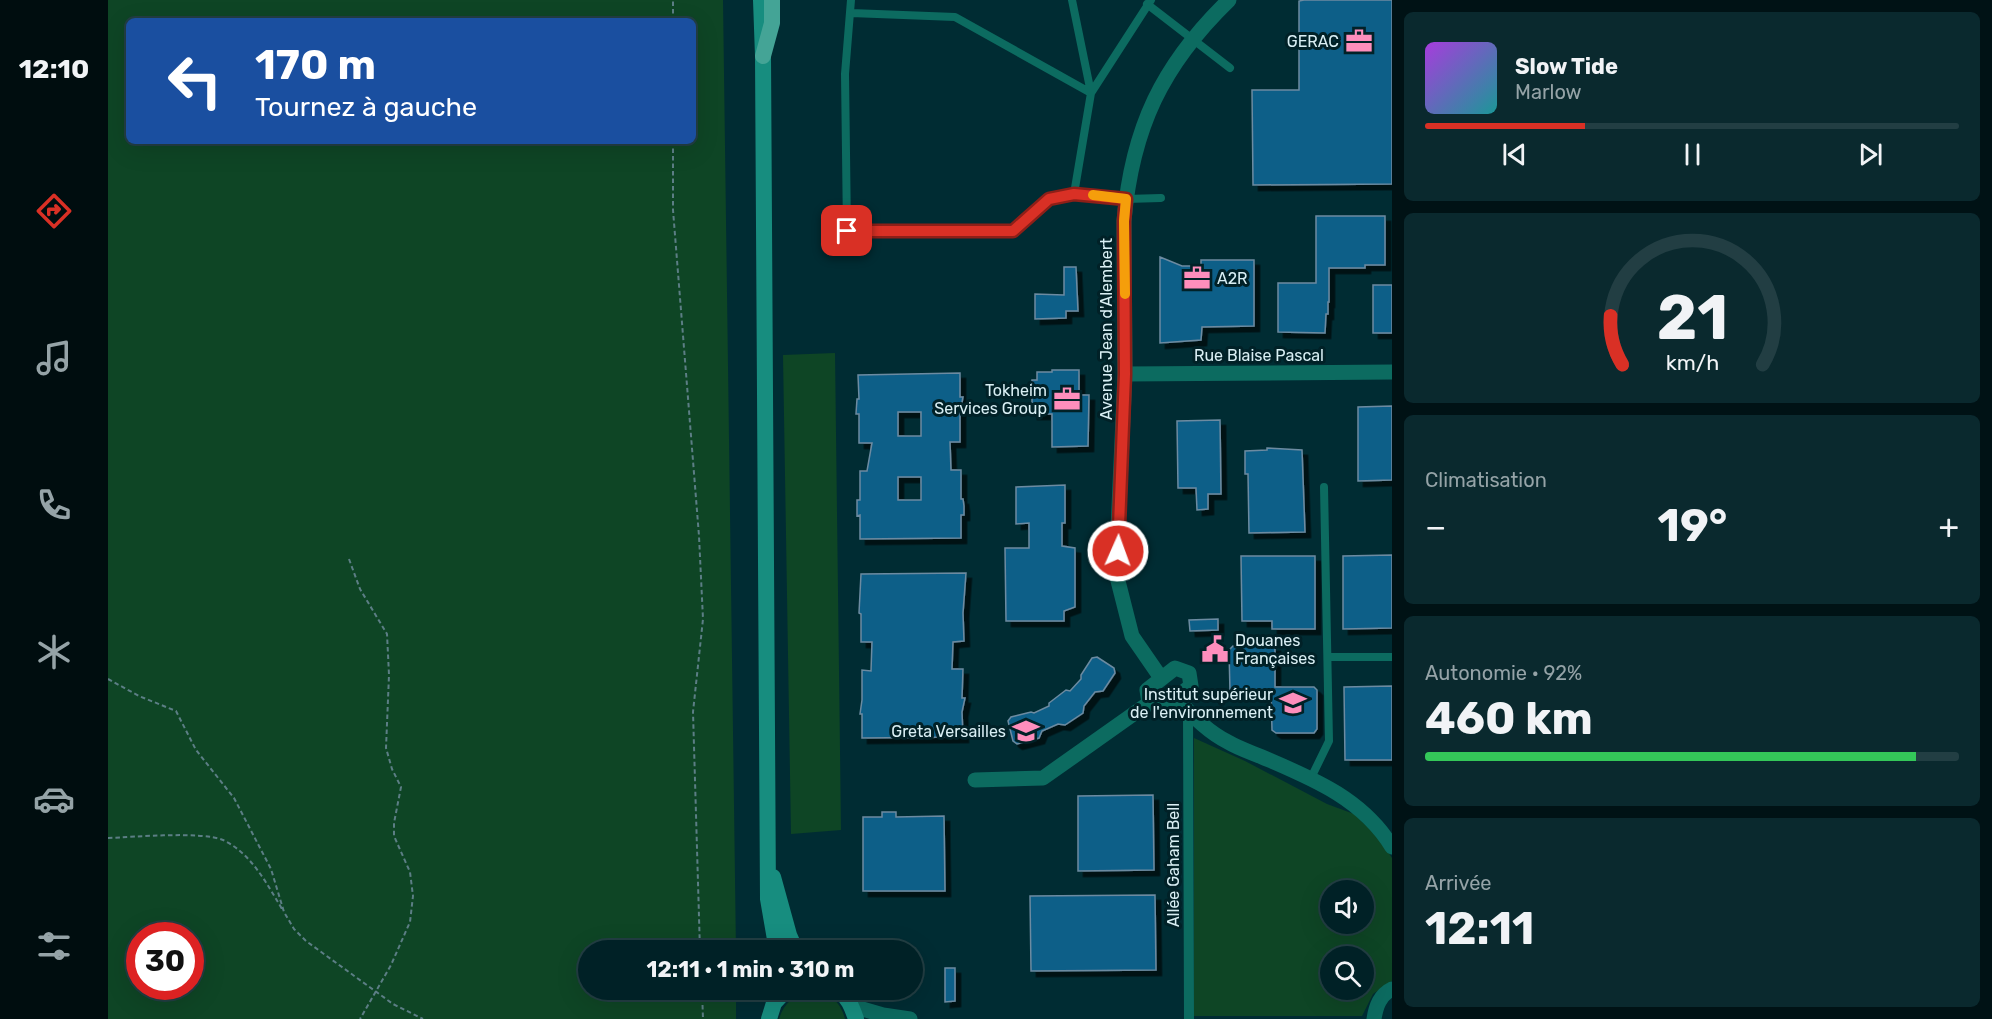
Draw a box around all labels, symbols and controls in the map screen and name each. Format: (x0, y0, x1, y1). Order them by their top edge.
office icon: GERAC (1344, 26, 1374, 56)
place label: GERAC (1287, 32, 1339, 51)
text: 170 m (255, 40, 376, 90)
icon: left (156, 42, 234, 120)
text: 12:10 (19, 53, 89, 85)
text: Slow Tide (1515, 53, 1618, 80)
text: Marlow (1515, 80, 1582, 104)
text: Tournez à gauche (255, 91, 477, 123)
icon: previous (1498, 138, 1531, 171)
icon: pause (1676, 138, 1709, 171)
icon: next (1854, 138, 1887, 171)
icon: directions (33, 190, 75, 232)
pin (821, 205, 872, 256)
icon: arrive (830, 214, 863, 247)
street label: Avenue Jean d'Alembert (1097, 238, 1116, 420)
office icon: A2R (1182, 263, 1212, 293)
place label: A2R (1217, 269, 1248, 288)
text: 21 (1656, 281, 1728, 355)
icon: music (33, 337, 75, 379)
street label: Rue Blaise Pascal (1194, 346, 1324, 365)
text: km/h (1665, 351, 1719, 376)
place label: Tokheim Services Group (934, 381, 1047, 418)
office icon: Tokheim Services Group (1052, 384, 1082, 414)
text: Climatisation (1425, 468, 1547, 492)
icon: phone (33, 484, 75, 526)
text: 19° (1658, 499, 1727, 552)
text: − (1425, 507, 1446, 546)
text: + (1938, 507, 1959, 546)
position arrow (1086, 519, 1150, 583)
icon: climate (33, 631, 75, 673)
place label: Douanes Françaises (1235, 631, 1315, 668)
public building icon: Douanes Françaises (1200, 634, 1230, 664)
text: Autonomie · 92% (1425, 661, 1582, 685)
place label: Institut supérieur de l'environnement (1130, 685, 1273, 722)
school or university icon: Institut supérieur de l'environnement (1278, 688, 1308, 718)
text: 460 km (1425, 692, 1593, 745)
school or university icon: Greta Versailles (1011, 716, 1041, 746)
place label: Greta Versailles (891, 722, 1006, 741)
icon: car (33, 778, 75, 820)
street label: Allée Gaham Bell (1164, 803, 1183, 927)
text: Arrivée (1425, 871, 1492, 895)
map controls (1320, 880, 1374, 1000)
button: sound (1320, 880, 1374, 934)
text: 12:11 (1425, 902, 1535, 955)
speed limit sign: 30 (126, 922, 204, 1000)
icon: filters (33, 925, 75, 967)
button: search (1320, 946, 1374, 1000)
text: 12:11 · 1 min · 310 m (647, 956, 854, 983)

